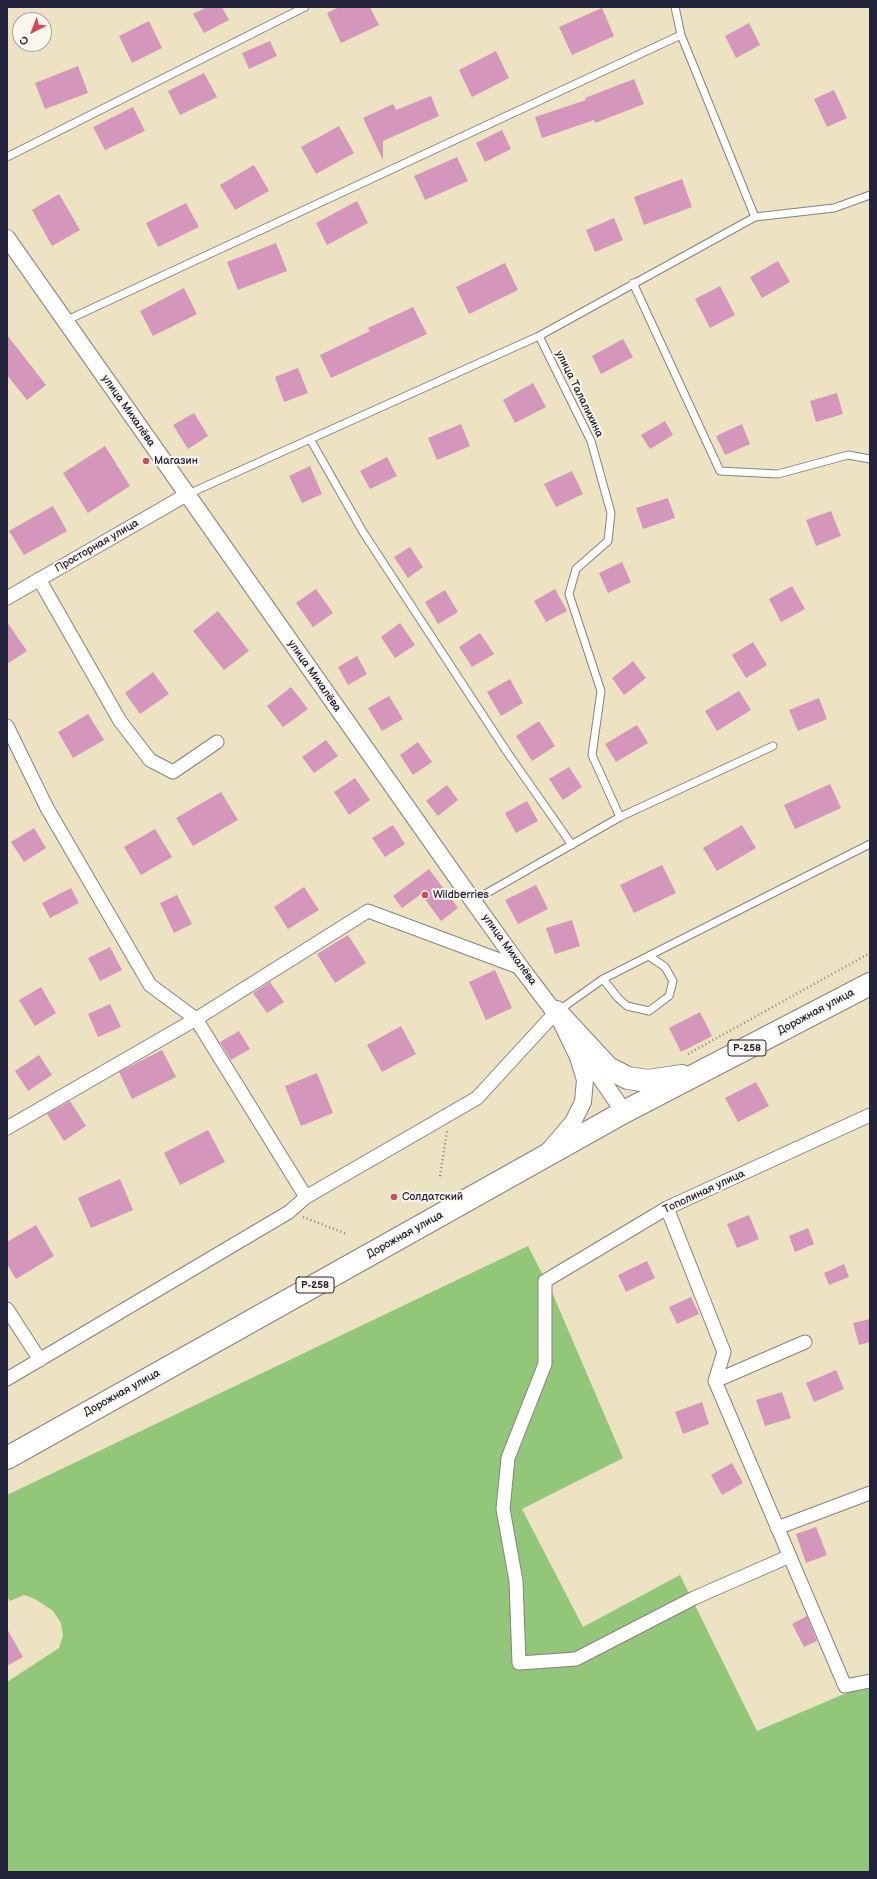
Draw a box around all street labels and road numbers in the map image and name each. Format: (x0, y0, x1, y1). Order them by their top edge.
street label: улица Талалихина (552, 348, 606, 440)
street label: улица Михалёва (98, 373, 158, 449)
street label: Просторная улица (53, 517, 141, 575)
street label: улица Михалёва (284, 638, 344, 714)
street label: улица Михалёва (479, 912, 539, 988)
street label: Дорожная улица (775, 986, 857, 1038)
road number: Р-258 (728, 1040, 766, 1056)
street label: Тополиная улица (661, 1167, 747, 1217)
street label: Дорожная улица (365, 1209, 445, 1261)
road number: Р-258 (296, 1277, 334, 1293)
street label: Дорожная улица (82, 1367, 162, 1419)

